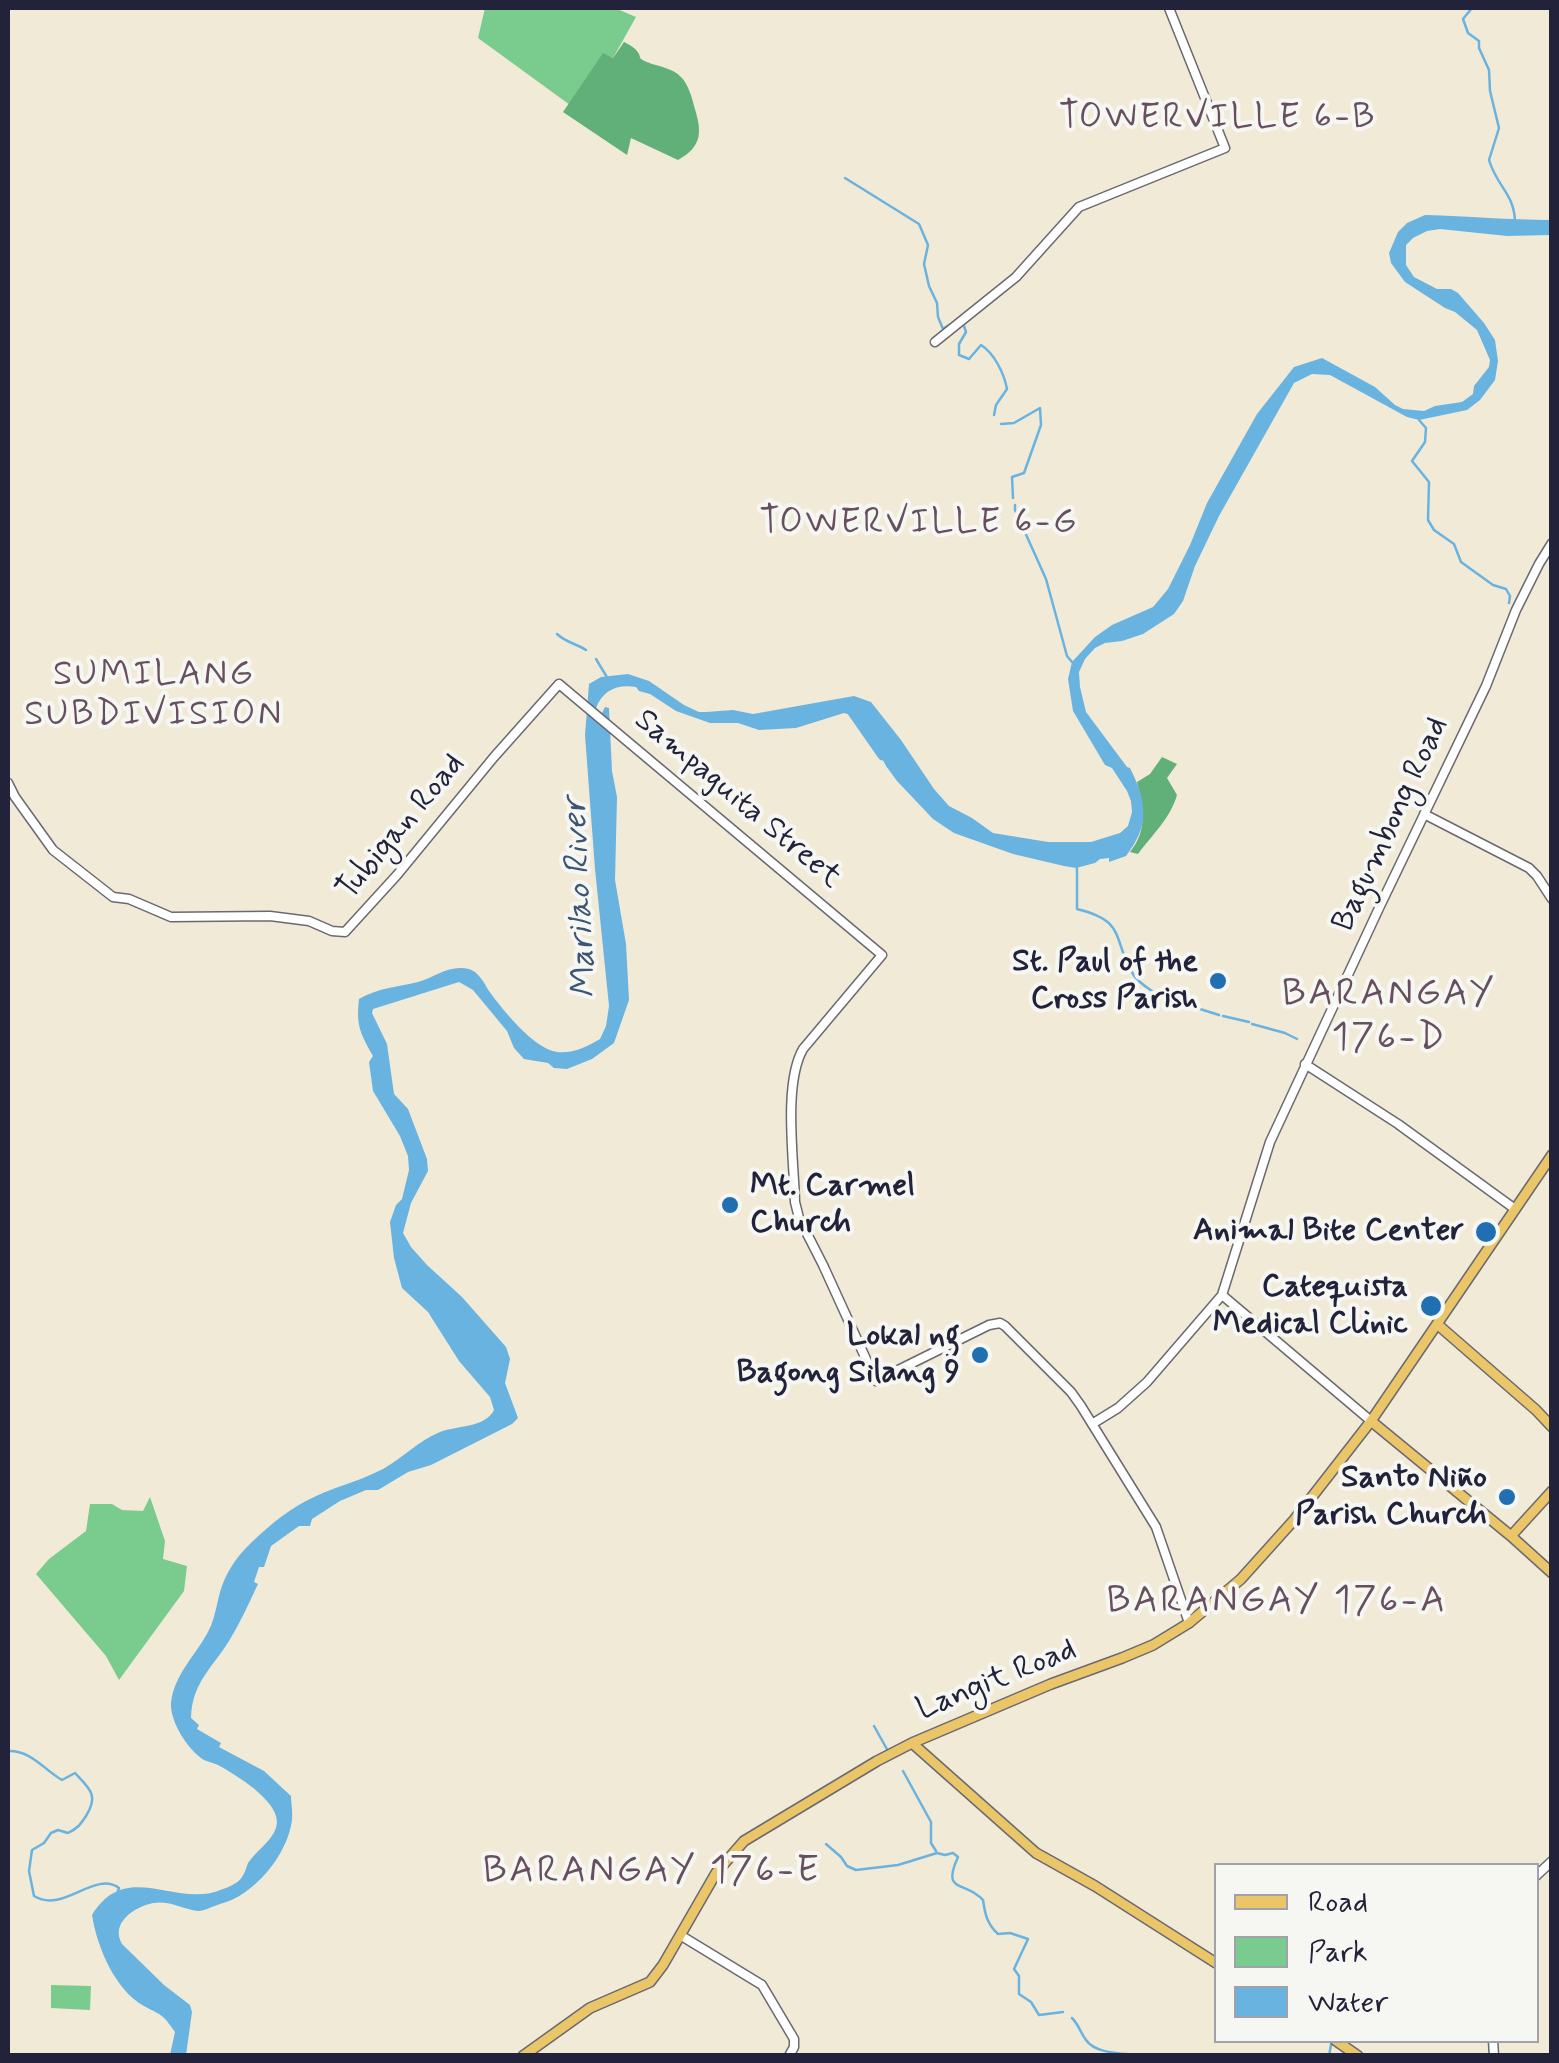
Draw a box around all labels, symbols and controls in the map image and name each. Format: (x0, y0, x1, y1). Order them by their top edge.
district label: TOWERVILLE 6-B (1062, 99, 1374, 141)
district label: TOWERVILLE 6-G (763, 504, 1075, 546)
district label: SUMILANG SUBDIVISION (28, 656, 280, 738)
street label: Sampaguita Street (626, 702, 848, 898)
street label: Bagumbong Road (1326, 712, 1458, 938)
street label: Tubigan Road (330, 747, 474, 909)
water label: Marilao River (556, 796, 608, 1000)
place label: St. Paul of the Cross Parish (1012, 944, 1198, 1019)
marker: St. Paul of the Cross Parish (1207, 970, 1229, 992)
district label: BARANGAY 176-D (1285, 973, 1493, 1062)
place label: Mt. Carmel Church (750, 1168, 915, 1243)
marker: Mt. Carmel Church (719, 1194, 741, 1216)
place label: Animal Bite Center (1193, 1213, 1464, 1251)
marker: Animal Bite Center (1473, 1219, 1499, 1245)
place label: Catequista Medical Clinic (1213, 1269, 1408, 1344)
marker: Catequista Medical Clinic (1418, 1293, 1444, 1319)
place label: Lokal ng Bagong Silang 9 (737, 1318, 960, 1393)
marker: Lokal ng Bagong Silang 9 (969, 1344, 991, 1366)
place label: Santo Niño Parish Church (1295, 1460, 1487, 1535)
marker: Santo Niño Parish Church (1496, 1486, 1518, 1508)
district label: BARANGAY 176-A (1112, 1580, 1442, 1626)
street label: Langit Road (912, 1632, 1082, 1730)
district label: BARANGAY 176-E (489, 1850, 815, 1896)
legend (1214, 1863, 1539, 2043)
text: Road (1308, 1883, 1368, 1922)
text: Park (1308, 1933, 1368, 1972)
text: Water (1308, 1983, 1388, 2022)

